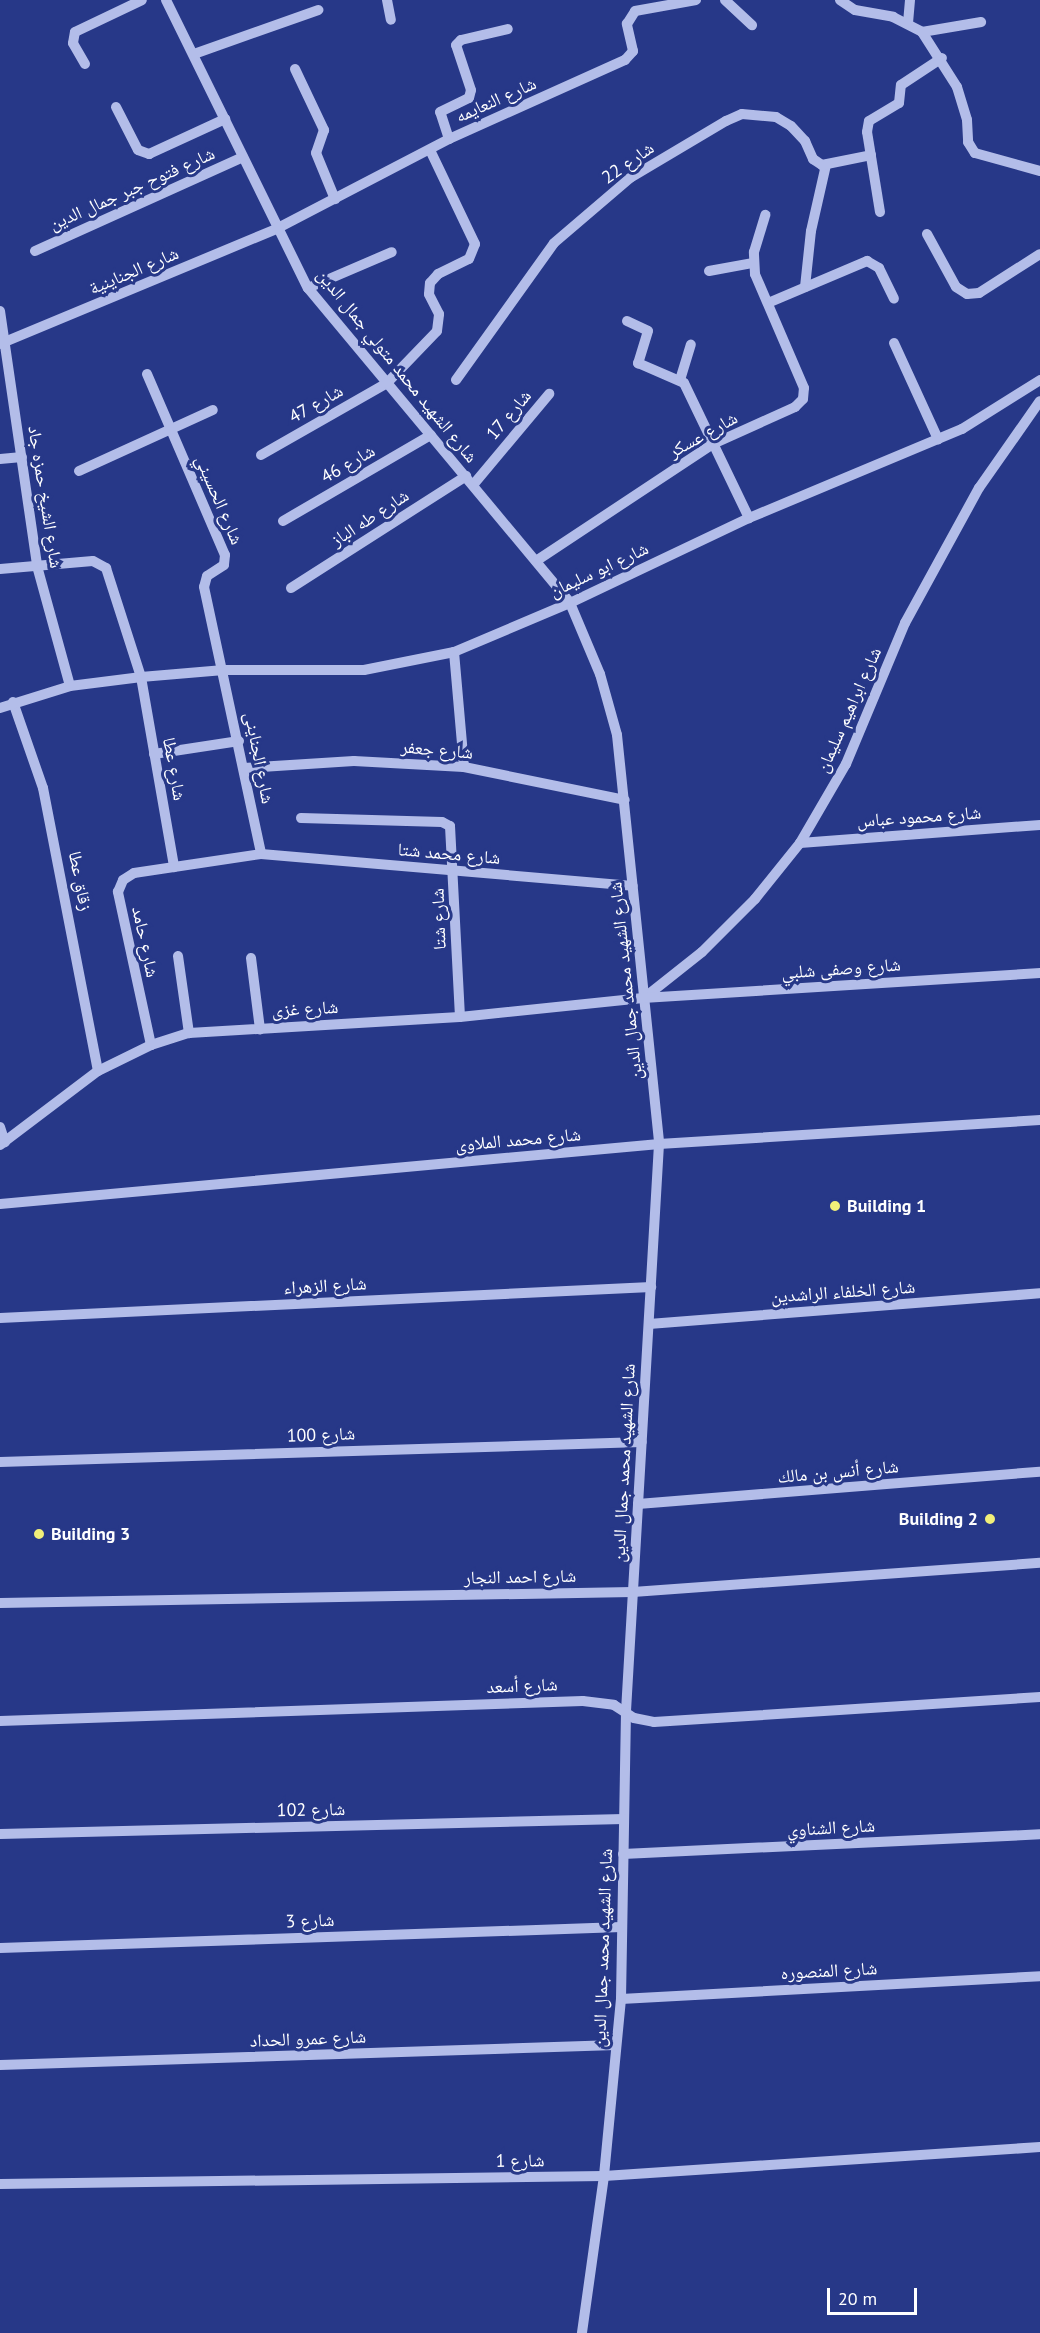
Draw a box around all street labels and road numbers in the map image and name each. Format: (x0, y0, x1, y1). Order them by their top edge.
street label: شارع النعايمه (452, 73, 540, 127)
street label: شارع 22 (598, 137, 658, 189)
street label: شارع فتوح جبر جمال الدين (46, 143, 218, 235)
street label: شارع الجناينية (86, 243, 182, 299)
street label: شارع الشهيد محمد متولي جمال الدين (312, 265, 482, 467)
street label: شارع 47 (285, 380, 347, 428)
street label: شارع 17 (482, 386, 536, 444)
street label: شارع عسكر (665, 407, 741, 463)
street label: شارع الشيخ حمزه جاد (23, 424, 67, 570)
street label: شارع 46 (317, 440, 379, 488)
street label: شارع الحسيني (190, 452, 248, 548)
street label: شارع طه الباز (327, 485, 413, 551)
street label: شارع ابو سليمان (546, 538, 652, 602)
street label: شارع ابراهيم سليمان (812, 644, 886, 776)
street label: شارع الجناينى (240, 710, 278, 806)
street label: شارع عطا (158, 736, 190, 802)
street label: شارع جعفر (400, 736, 474, 764)
street label: شارع محمود عباس (856, 802, 982, 832)
street label: شارع محمد شتا (397, 839, 501, 869)
street label: زقاق عطا (64, 849, 96, 913)
street label: شارع الشهيد محمد جمال الدين (605, 881, 647, 1081)
street label: شارع شتا (427, 888, 451, 950)
street label: شارع حامد (127, 905, 163, 979)
street label: شارع وصفى شلبي (781, 954, 901, 984)
street label: شارع غزى (271, 996, 339, 1022)
street label: شارع محمد الملاوى (454, 1124, 582, 1156)
street label: شارع الزهراء (283, 1273, 367, 1299)
street label: شارع الخلفاء الراشدين (770, 1276, 916, 1308)
street label: شارع الشهيد محمد جمال الدين (608, 1363, 640, 1563)
street label: شارع 100 (286, 1423, 356, 1447)
street label: شارع أنس بن مالك (777, 1456, 899, 1488)
street label: شارع احمد النجار (464, 1565, 576, 1589)
street label: شارع أسعد (486, 1674, 558, 1698)
street label: شارع 102 (277, 1799, 345, 1821)
street label: شارع الشناوي (786, 1815, 876, 1841)
street label: شارع الشهيد محمد جمال الدين (589, 1848, 617, 2048)
street label: شارع 3 (285, 1909, 335, 1933)
street label: شارع المنصوره (780, 1958, 878, 1984)
street label: شارع عمرو الحداد (249, 2026, 367, 2052)
street label: شارع 1 (495, 2150, 545, 2172)

